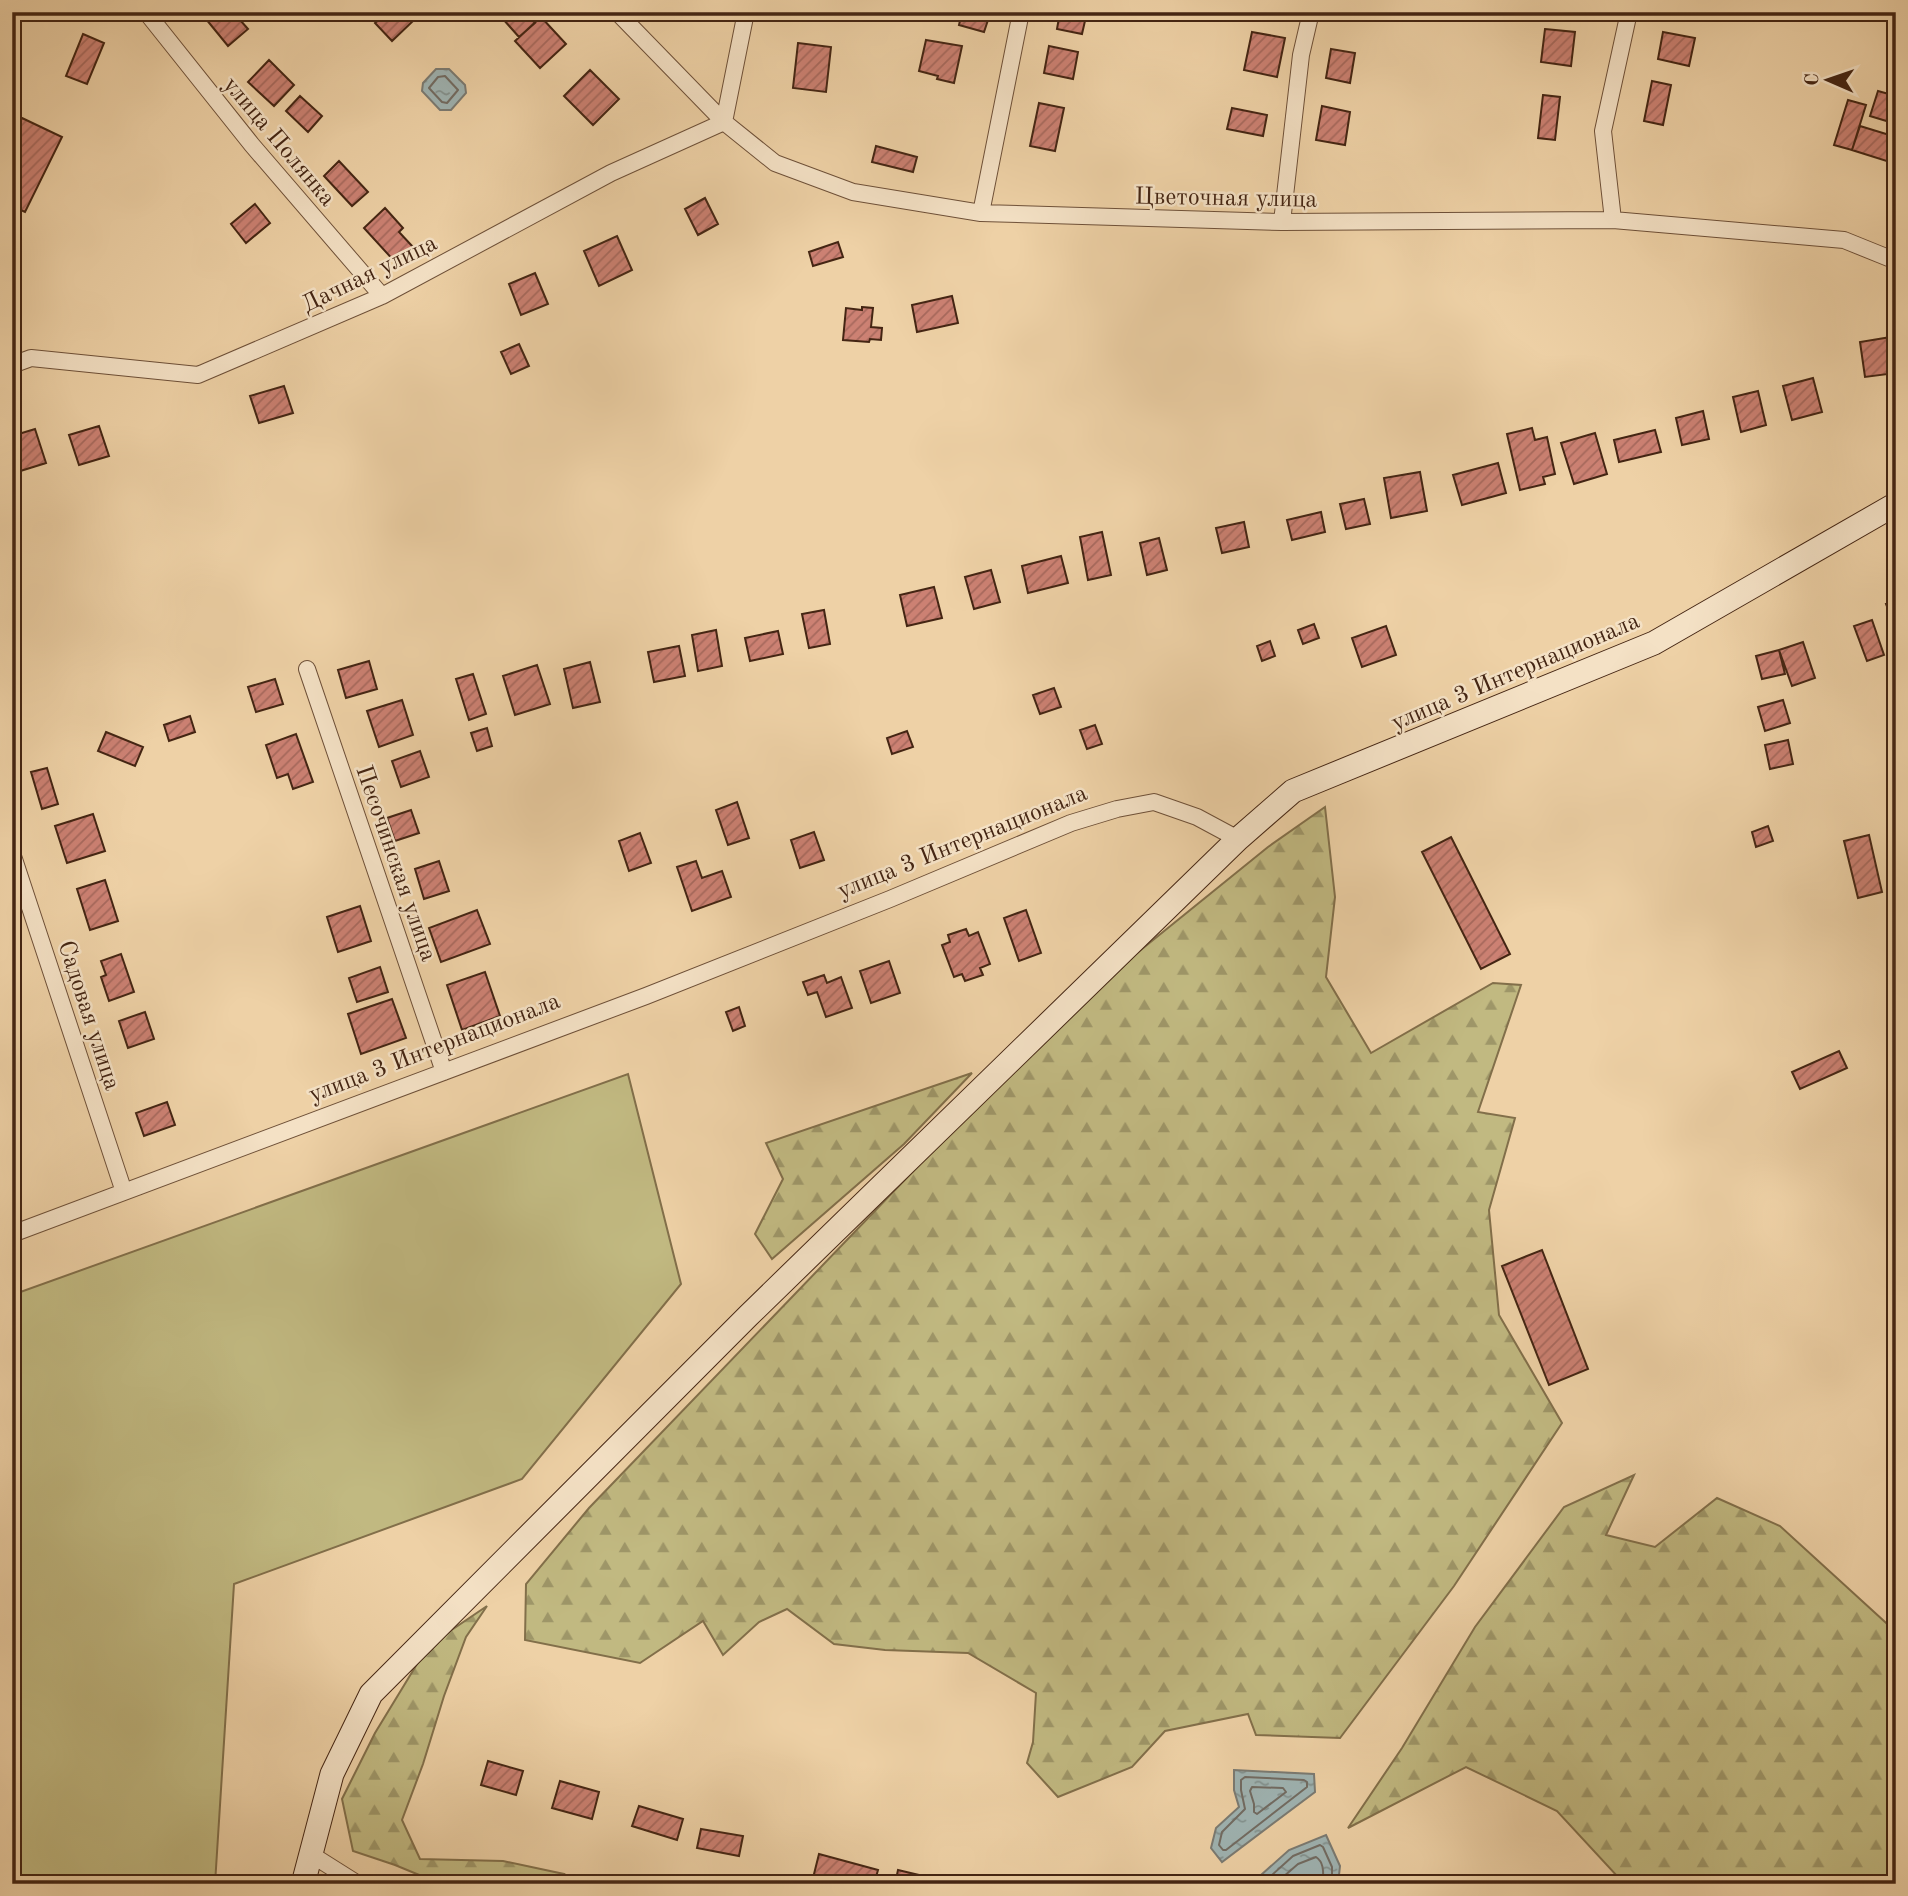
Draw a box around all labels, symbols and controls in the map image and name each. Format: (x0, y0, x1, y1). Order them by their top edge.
north arrow (1792, 46, 1862, 116)
street label: улица Полянка (218, 73, 339, 212)
text: С (1804, 73, 1823, 86)
street label: Цветочная улица (1134, 185, 1318, 213)
street label: Дачная улица (298, 232, 441, 318)
street label: улица 3 Интернационала (1388, 610, 1644, 736)
street label: Песочинская улица (350, 763, 440, 965)
street label: улица 3 Интернационала (834, 782, 1091, 904)
street label: Садовая улица (53, 938, 124, 1093)
street label: улица 3 Интернационала (306, 990, 564, 1108)

